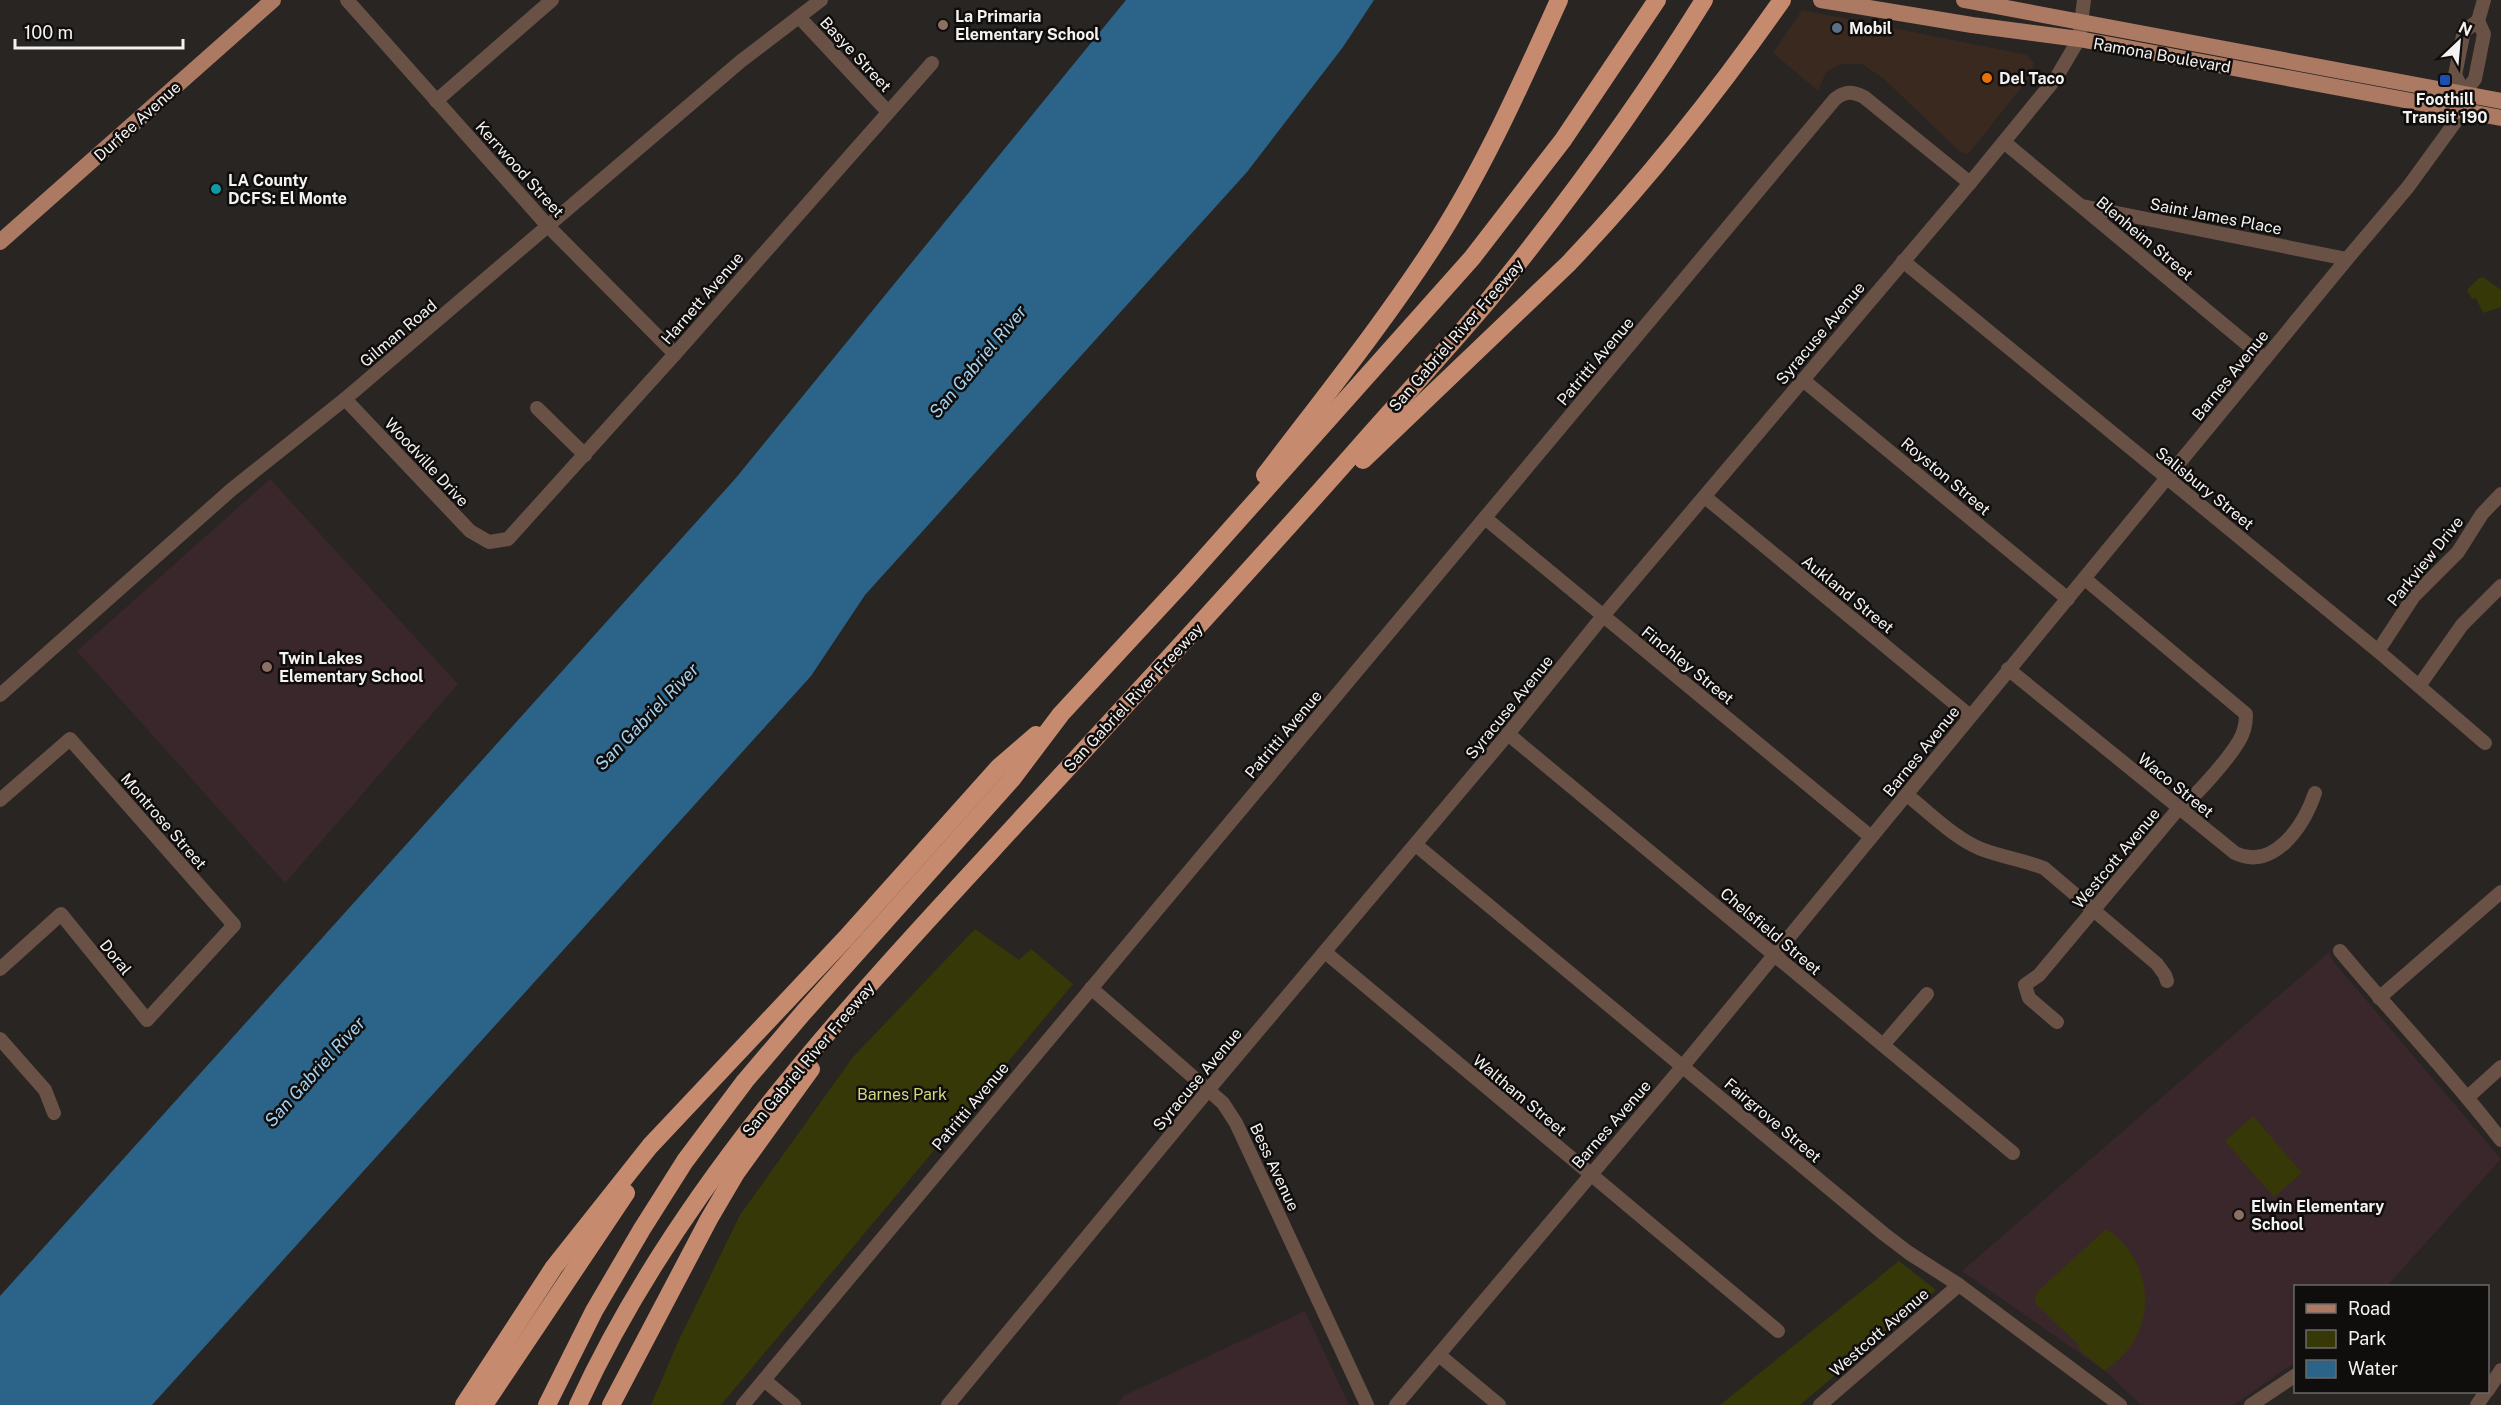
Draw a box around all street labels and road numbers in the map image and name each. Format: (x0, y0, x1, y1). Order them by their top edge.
street label: Basye Street (816, 13, 895, 96)
street label: Ramona Boulevard (2092, 34, 2232, 77)
street label: Durfee Avenue (90, 78, 185, 165)
street label: Kerrwood Street (471, 117, 568, 221)
street label: Blenheim Street (2092, 192, 2197, 284)
street label: Saint James Place (2148, 194, 2283, 239)
street label: Harnett Avenue (657, 248, 748, 348)
street label: San Gabriel River Freeway (1385, 255, 1528, 415)
street label: Syracuse Avenue (1772, 278, 1869, 388)
street label: Gilman Road (356, 296, 441, 371)
street label: Patritti Avenue (1553, 313, 1638, 409)
street label: Barnes Avenue (2188, 326, 2273, 424)
street label: Woodville Drive (381, 414, 473, 511)
street label: Royston Street (1897, 434, 1994, 519)
street label: Salisbury Street (2152, 443, 2258, 534)
street label: Parkview Drive (2383, 513, 2467, 610)
street label: Aukland Street (1798, 552, 1897, 637)
street label: San Gabriel River Freeway (1060, 619, 1207, 775)
street label: Finchley Street (1638, 622, 1738, 708)
street label: Syracuse Avenue (1462, 652, 1557, 763)
street label: Patritti Avenue (1241, 686, 1326, 782)
street label: Barnes Avenue (1879, 702, 1964, 800)
street label: Waco Street (2134, 749, 2217, 822)
street label: Montrose Street (117, 769, 210, 873)
street label: Westcott Avenue (2069, 804, 2164, 912)
street label: Chelsfield Street (1716, 884, 1825, 979)
street label: Doral (96, 936, 136, 979)
street label: San Gabriel River Freeway (738, 978, 879, 1140)
street label: Syracuse Avenue (1149, 1024, 1246, 1134)
street label: Waltham Street (1469, 1051, 1570, 1140)
street label: Patritti Avenue (928, 1058, 1013, 1154)
street label: Fairgrove Street (1720, 1074, 1825, 1166)
street label: Barnes Avenue (1568, 1076, 1655, 1172)
street label: Bess Avenue (1246, 1120, 1303, 1214)
street label: Westcott Avenue (1826, 1284, 1933, 1381)

